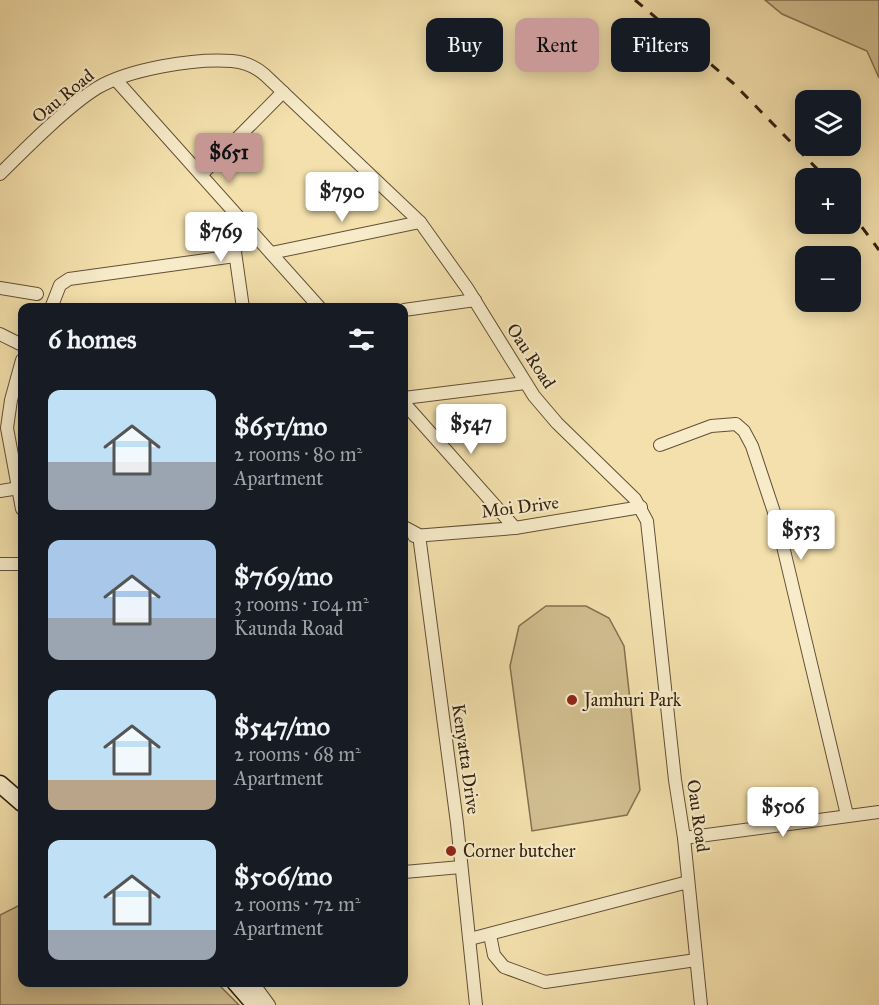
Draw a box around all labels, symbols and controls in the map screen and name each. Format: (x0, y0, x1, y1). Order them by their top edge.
chip: Buy (426, 18, 503, 72)
chip: Rent (515, 18, 599, 72)
chip: Filters (611, 18, 710, 72)
street label: Oau Road (28, 64, 98, 128)
map controls (795, 90, 861, 312)
button: layers (795, 90, 861, 156)
pin: $651 (193, 133, 265, 184)
text: $651 (209, 140, 249, 164)
button: + (795, 168, 861, 234)
pin: $790 (306, 172, 378, 223)
text: $790 (319, 179, 365, 203)
pin: $769 (185, 212, 257, 263)
text: $769 (199, 219, 243, 243)
button: − (795, 246, 861, 312)
street label: Oau Road (502, 319, 560, 393)
text: 6 homes (48, 323, 137, 355)
icon: filters (345, 323, 378, 356)
pin: $547 (435, 404, 507, 455)
text: $651/mo (234, 410, 327, 442)
text: $547 (450, 411, 492, 435)
icon: home (96, 414, 168, 486)
text: 2 rooms · 80 m² (234, 442, 362, 466)
text: Apartment (234, 466, 323, 490)
street label: Moi Drive (480, 491, 560, 523)
pin: $553 (765, 510, 837, 561)
text: $553 (782, 517, 820, 541)
text: $769/mo (234, 560, 333, 592)
icon: home (96, 564, 168, 636)
text: 3 rooms · 104 m² (234, 592, 369, 616)
text: Kaunda Road (234, 616, 344, 640)
place label: Jamhuri Park (582, 689, 682, 712)
marker: Jamhuri Park (565, 693, 579, 707)
street label: Kenyatta Drive (447, 702, 485, 816)
text: $547/mo (234, 710, 330, 742)
icon: home (96, 714, 168, 786)
text: 2 rooms · 68 m² (234, 742, 361, 766)
text: Apartment (234, 766, 323, 790)
street label: Oau Road (682, 778, 714, 854)
pin: $506 (747, 787, 819, 838)
text: $506 (761, 794, 805, 818)
place label: Corner butcher (463, 840, 576, 862)
marker: Corner butcher (444, 844, 458, 858)
text: $506/mo (234, 860, 332, 892)
icon: home (96, 864, 168, 936)
text: 2 rooms · 72 m² (234, 892, 361, 916)
text: Apartment (234, 916, 323, 940)

